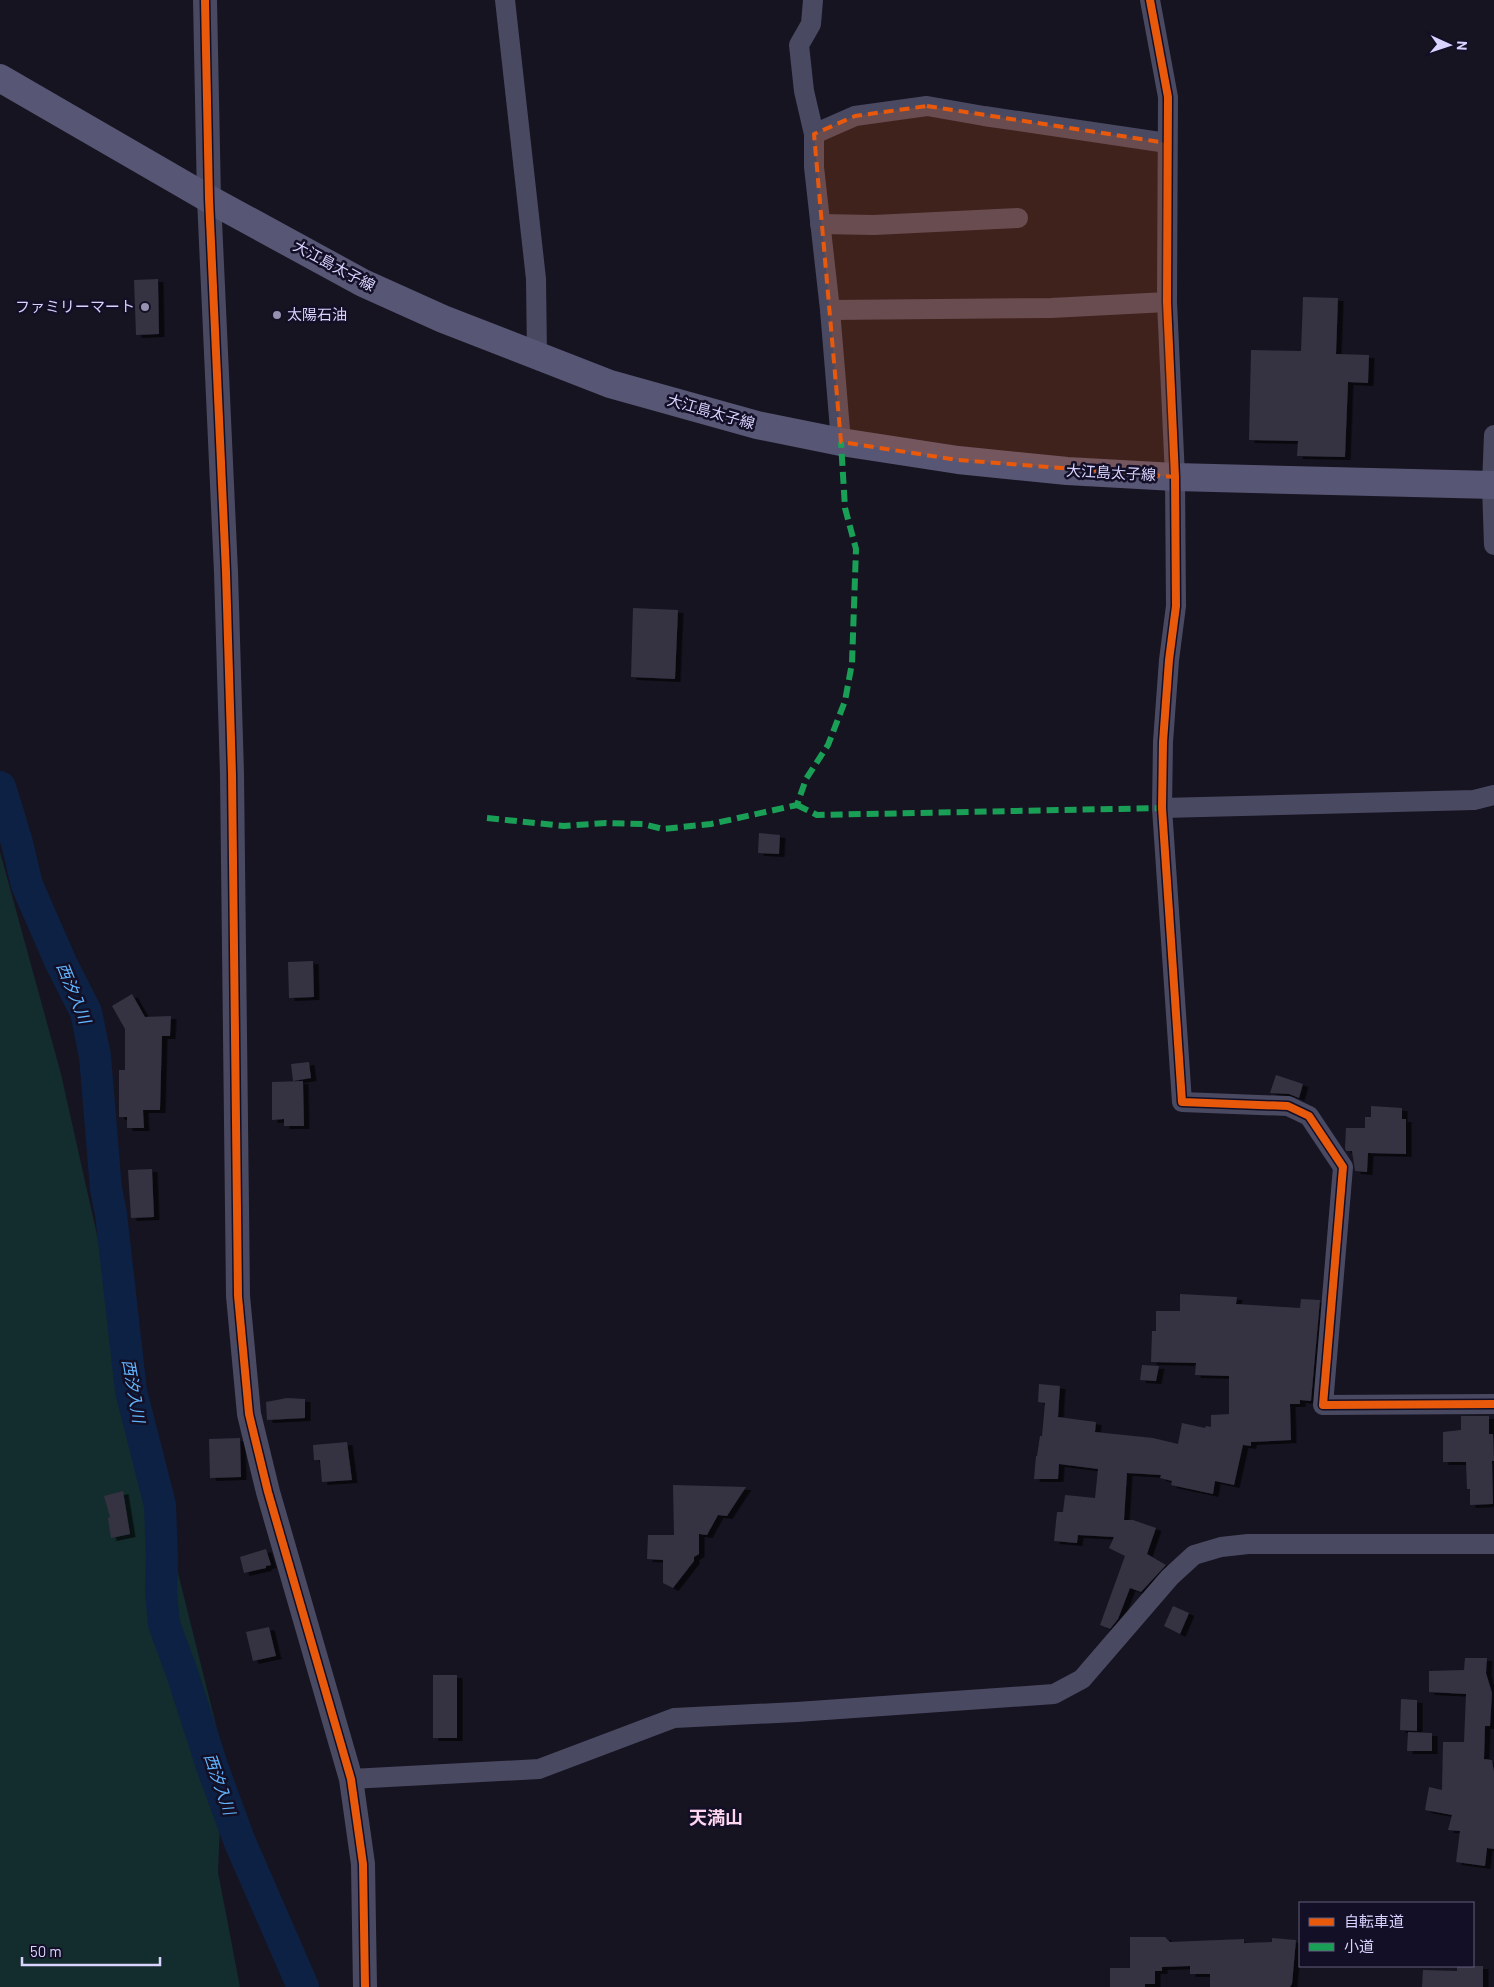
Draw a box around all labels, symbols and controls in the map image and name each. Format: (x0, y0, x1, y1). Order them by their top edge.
north arrow (1424, 20, 1474, 70)
text: N (1454, 41, 1471, 51)
street label: 大江島太子線 (291, 236, 378, 294)
place label: ファミリーマート (15, 297, 135, 315)
marker: ファミリーマート (139, 301, 151, 313)
place label: 太陽石油 (287, 305, 347, 323)
marker: 太陽石油 (271, 309, 283, 321)
street label: 大江島太子線 (666, 390, 757, 432)
street label: 大江島太子線 (1066, 461, 1156, 483)
water label: 西汐入川 (54, 960, 96, 1028)
water label: 西汐入川 (120, 1358, 150, 1426)
water label: 西汐入川 (201, 1750, 241, 1819)
district label: 天満山 (689, 1806, 743, 1828)
legend (1299, 1902, 1474, 1967)
text: 自転車道 (1344, 1912, 1404, 1930)
scale bar (22, 1934, 160, 1966)
text: 小道 (1344, 1937, 1374, 1955)
text: 50 m (30, 1942, 62, 1960)

